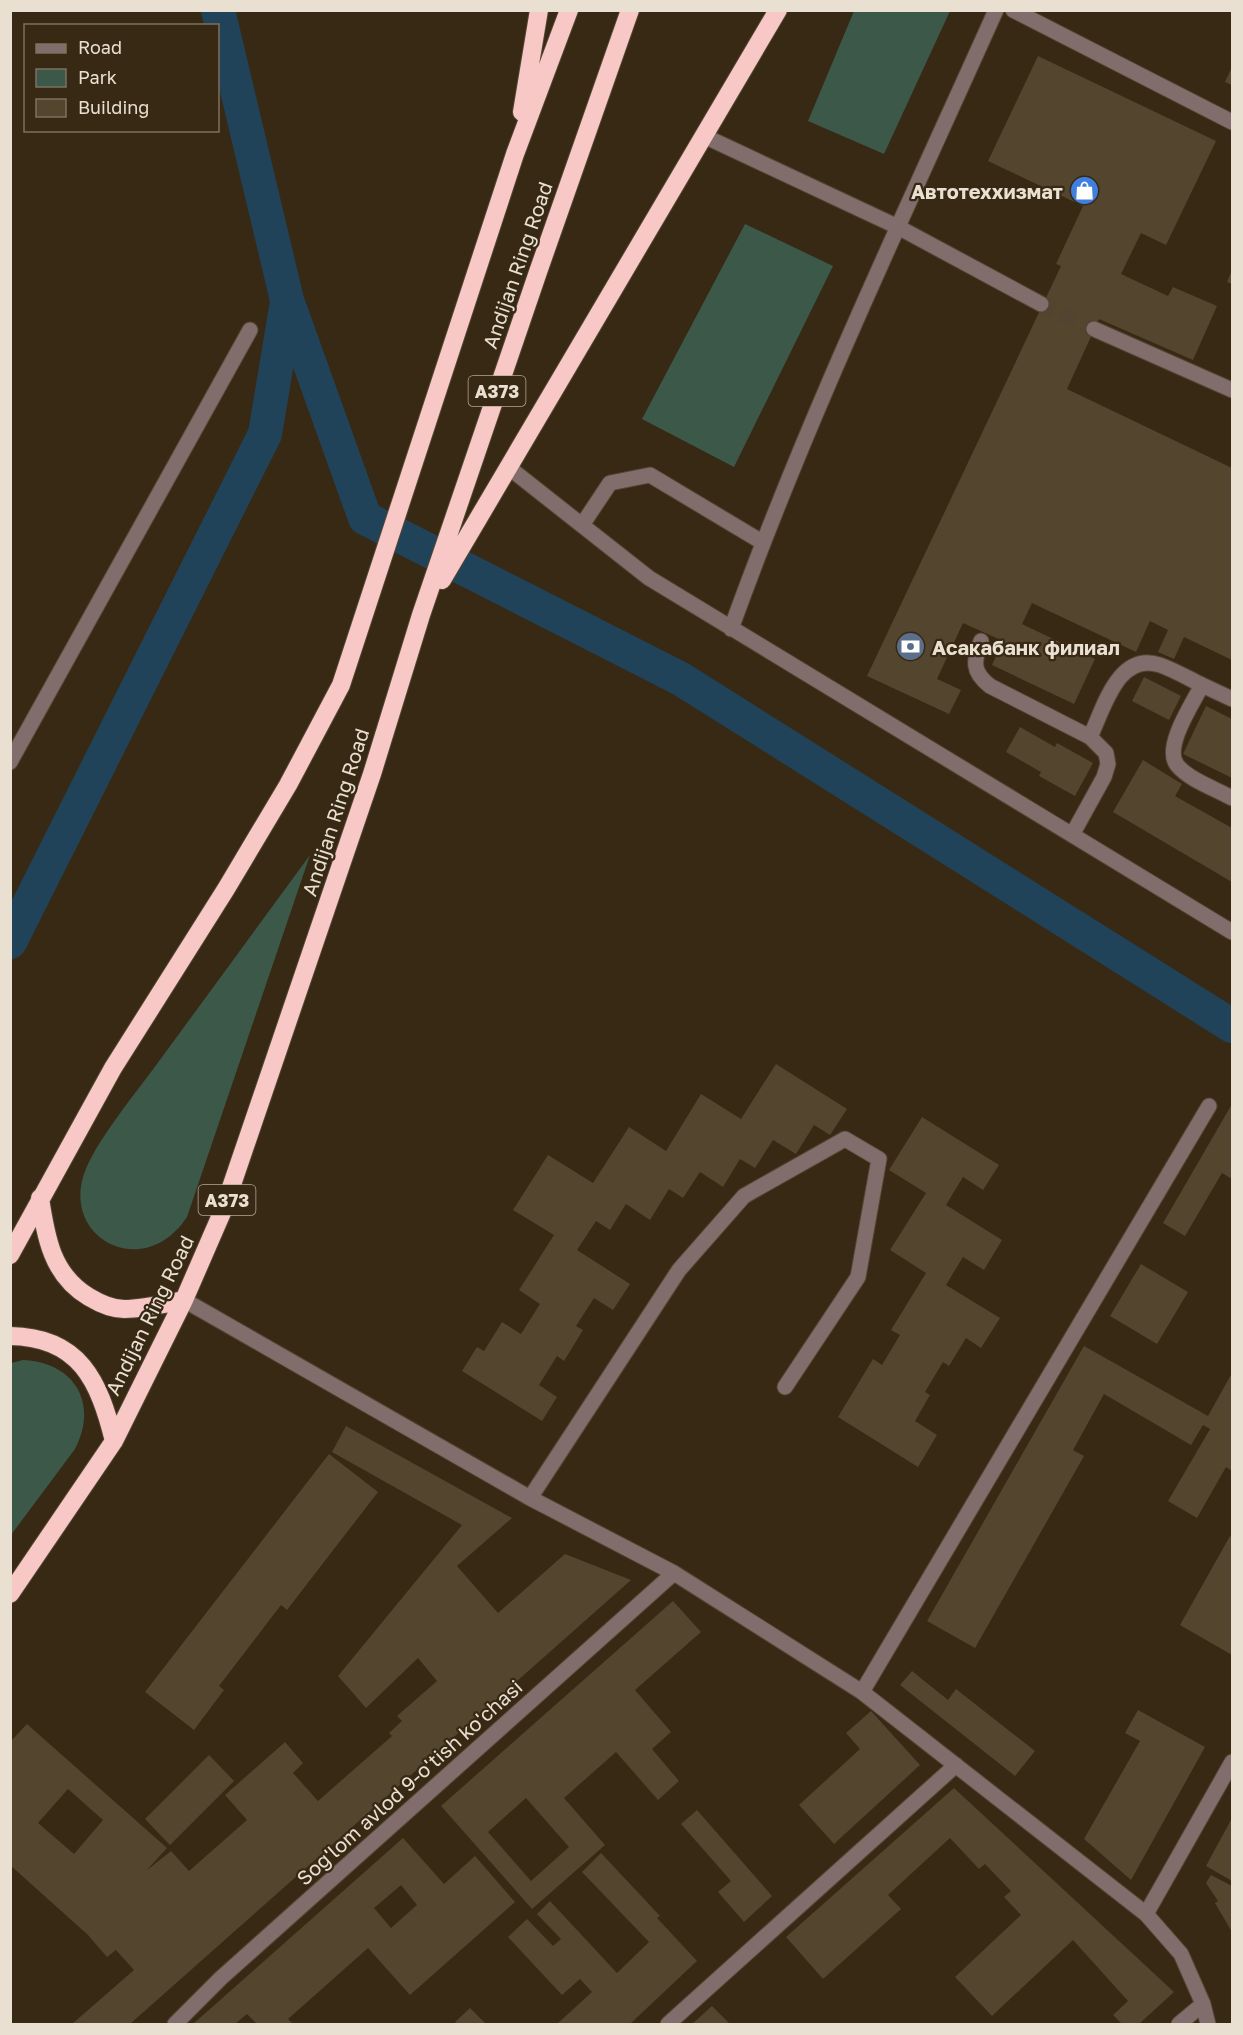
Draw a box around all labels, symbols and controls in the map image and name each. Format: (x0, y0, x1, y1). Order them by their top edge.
legend (24, 24, 219, 132)
text: Road (78, 36, 122, 58)
text: Park (78, 66, 117, 88)
text: Building (78, 96, 149, 118)
shop icon: Автотеххизмат (1068, 175, 1100, 207)
street label: Andijan Ring Road (477, 178, 557, 352)
place label: Автотеххизмат (911, 179, 1063, 203)
road number: A373 (468, 376, 526, 406)
bank icon: Асакабанк филиал (895, 631, 927, 663)
place label: Асакабанк филиал (932, 635, 1120, 659)
street label: Andijan Ring Road (297, 725, 373, 899)
road number: A373 (198, 1185, 256, 1215)
street label: Andijan Ring Road (100, 1231, 198, 1399)
street label: Sog'lom avlod 9-o'tish ko'chasi (291, 1674, 527, 1890)

